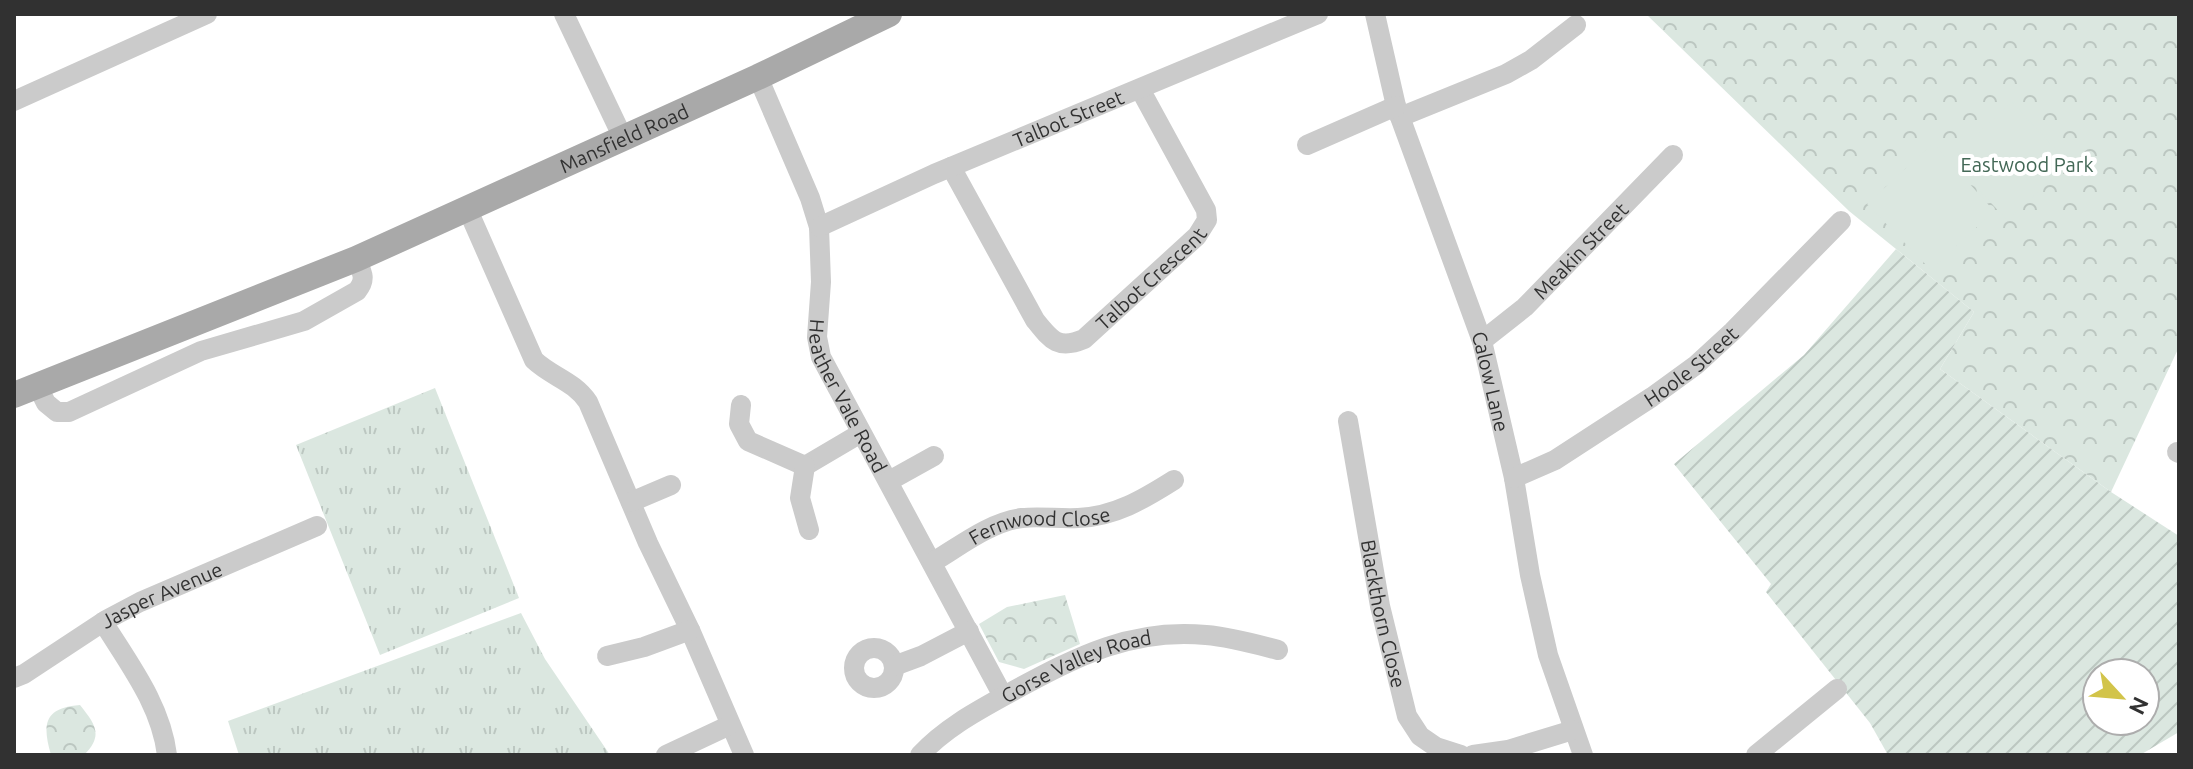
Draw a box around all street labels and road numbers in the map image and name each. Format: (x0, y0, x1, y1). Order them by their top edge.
street label: Talbot Street (1009, 85, 1127, 151)
street label: Mansfield Road (556, 99, 692, 177)
street label: Meakin Street (1528, 197, 1632, 303)
street label: Talbot Crescent (1091, 223, 1211, 334)
street label: Heather Vale Road (805, 318, 892, 476)
street label: Hoole Street (1639, 321, 1742, 411)
street label: Calow Lane (1468, 328, 1514, 434)
street label: Fernwood Close (964, 502, 1113, 549)
street label: Blackthorn Close (1357, 538, 1411, 690)
street label: Jasper Avenue (97, 557, 226, 632)
street label: Gorse Valley Road (997, 625, 1153, 707)

